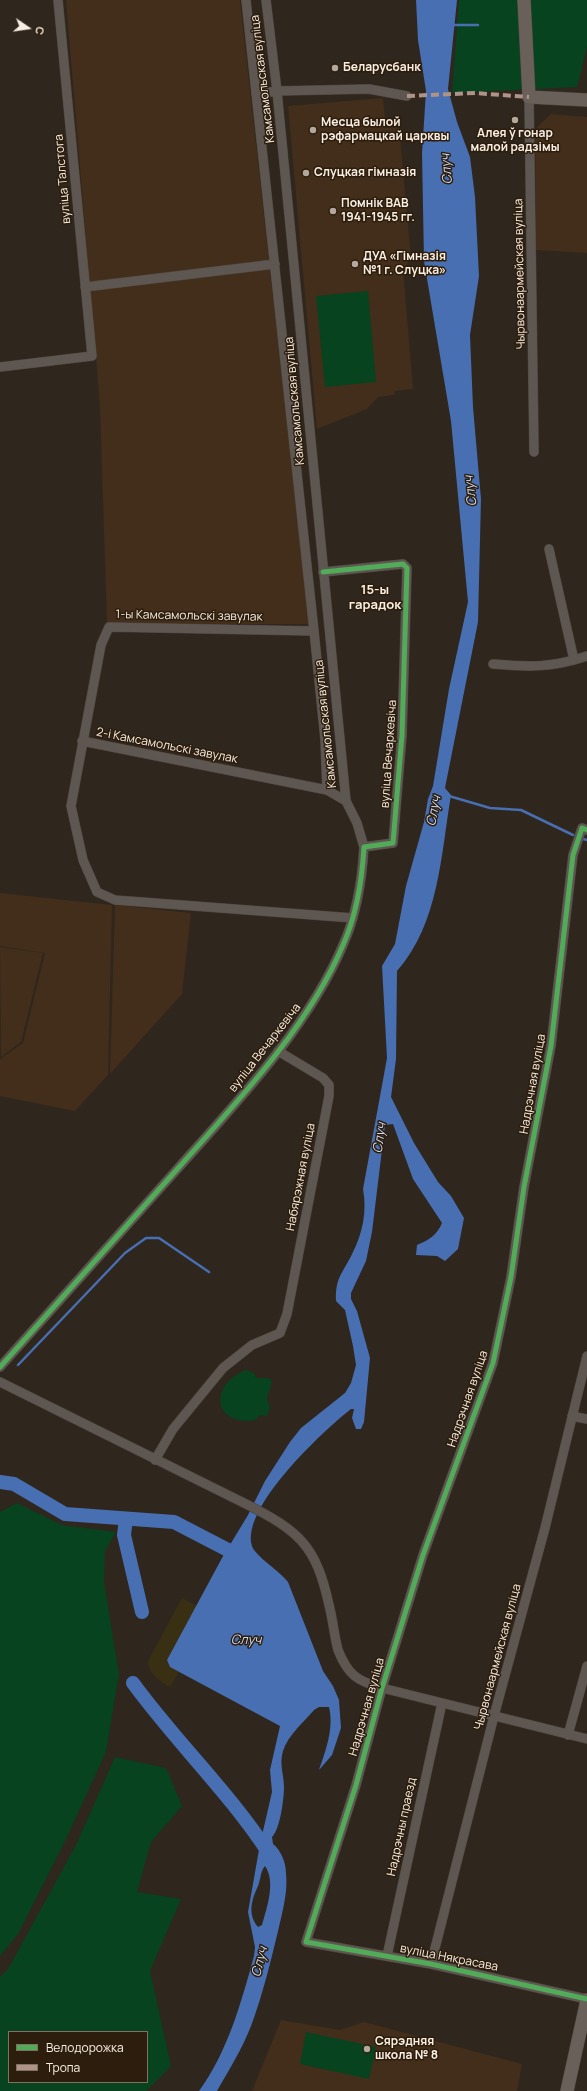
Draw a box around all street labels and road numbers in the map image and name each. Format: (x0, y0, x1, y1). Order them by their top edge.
street label: Камсамольская вуліца (248, 14, 278, 144)
street label: вуліца Талстога (52, 133, 74, 225)
street label: Чырвонаармейская вуліца (511, 199, 529, 349)
street label: Камсамольская вуліца (282, 336, 308, 466)
street label: 1-ы Камсамольскі завулак (115, 608, 263, 624)
street label: Камсамольская вуліца (312, 659, 340, 789)
street label: вуліца Вечаркевіча (378, 699, 400, 809)
street label: 2-і Камсамольскі завулак (95, 725, 239, 767)
street label: вуліца Вечаркевіча (226, 1001, 304, 1095)
street label: Надрэчная вуліца (517, 1033, 549, 1135)
street label: Набярэжная вуліца (283, 1122, 319, 1232)
street label: Надрэчная вуліца (445, 1349, 491, 1449)
street label: Чырвонаармейская вуліца (472, 1582, 524, 1732)
street label: Надрэчная вуліца (346, 1656, 388, 1758)
street label: Надрэчны праезд (385, 1776, 419, 1878)
street label: вуліца Някрасава (399, 1941, 499, 1975)

